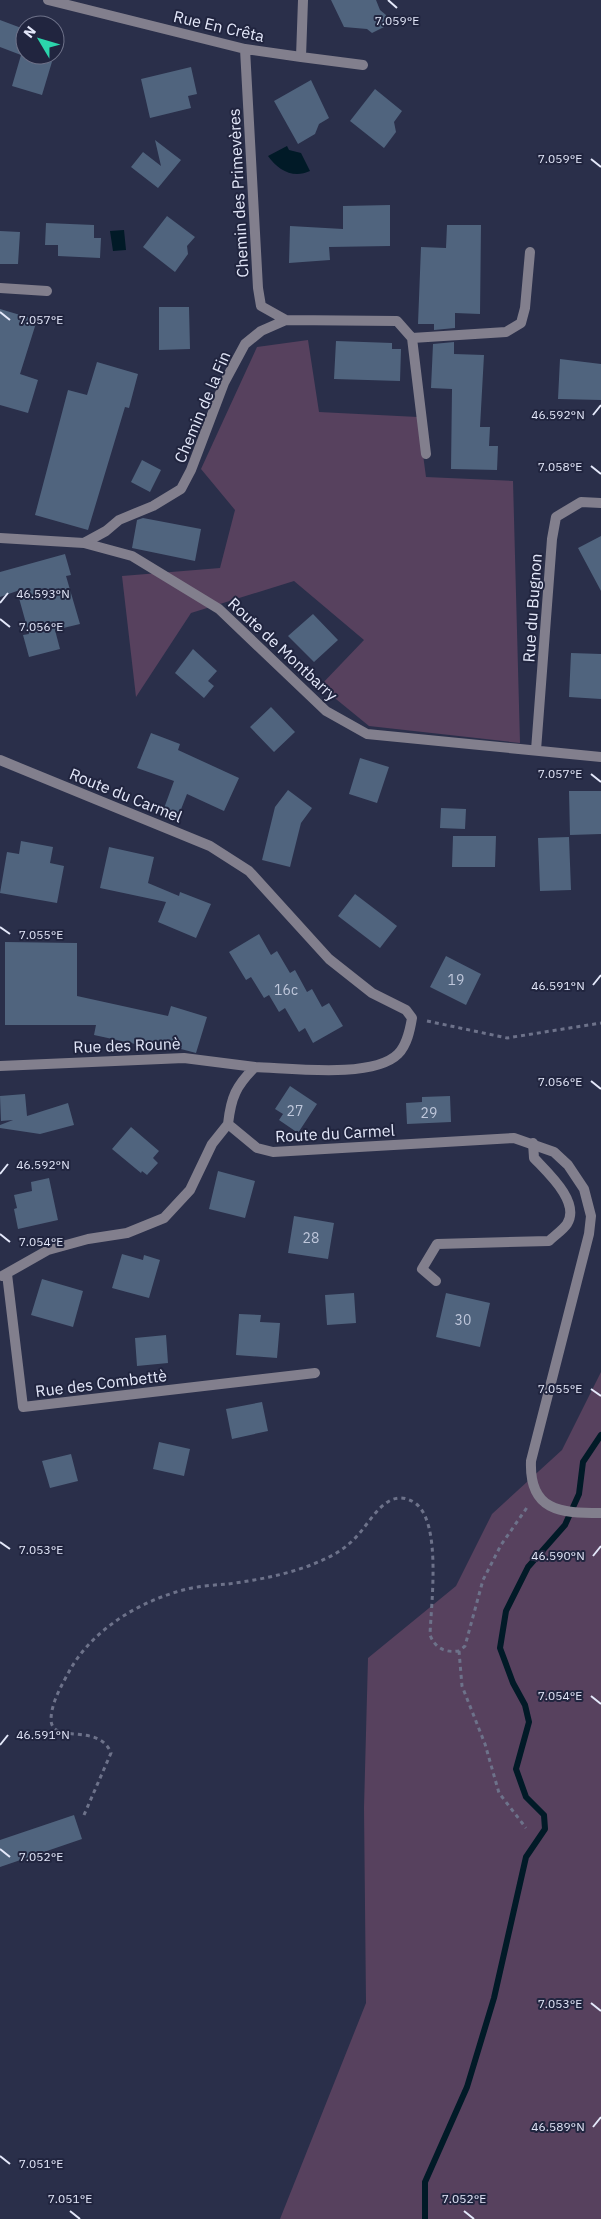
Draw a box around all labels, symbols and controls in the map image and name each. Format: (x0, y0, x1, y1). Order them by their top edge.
street label: Rue En Crêta (172, 6, 267, 46)
text: 7.059°E (375, 13, 419, 28)
north arrow (15, 15, 65, 65)
text: N (20, 22, 40, 42)
street label: Chemin des Primevères (224, 108, 252, 278)
text: 7.059°E (538, 151, 582, 166)
text: 7.057°E (19, 312, 63, 327)
street label: Chemin de la Fin (170, 348, 234, 466)
text: 46.592°N (531, 407, 585, 422)
text: 7.058°E (538, 459, 582, 474)
street label: Rue du Bugnon (518, 553, 546, 663)
text: 46.593°N (16, 586, 70, 601)
street label: Route de Montbarry (224, 593, 342, 705)
text: 7.056°E (19, 619, 63, 634)
street label: Route du Carmel (67, 763, 185, 827)
text: 7.057°E (538, 766, 582, 781)
text: 7.055°E (19, 927, 63, 942)
house number: 19 (448, 971, 464, 989)
text: 46.591°N (531, 978, 585, 993)
house number: 16c (274, 981, 298, 999)
street label: Rue des Rounè (73, 1033, 181, 1057)
text: 7.056°E (538, 1074, 582, 1089)
house number: 27 (287, 1102, 303, 1120)
house number: 29 (421, 1104, 437, 1122)
street label: Route du Carmel (275, 1120, 395, 1146)
text: 46.592°N (16, 1157, 70, 1172)
house number: 28 (303, 1229, 319, 1247)
text: 7.054°E (19, 1234, 63, 1249)
house number: 30 (455, 1311, 471, 1329)
street label: Rue des Combettè (34, 1365, 168, 1401)
text: 7.055°E (538, 1381, 582, 1396)
text: 7.053°E (19, 1542, 63, 1557)
text: 46.590°N (531, 1548, 585, 1563)
text: 7.054°E (538, 1688, 582, 1703)
text: 46.591°N (16, 1727, 70, 1742)
text: 7.052°E (19, 1849, 63, 1864)
text: 7.053°E (538, 1996, 582, 2011)
text: 46.589°N (531, 2119, 585, 2134)
text: 7.051°E (19, 2156, 63, 2171)
text: 7.051°E (48, 2191, 92, 2206)
text: 7.052°E (442, 2191, 486, 2206)

